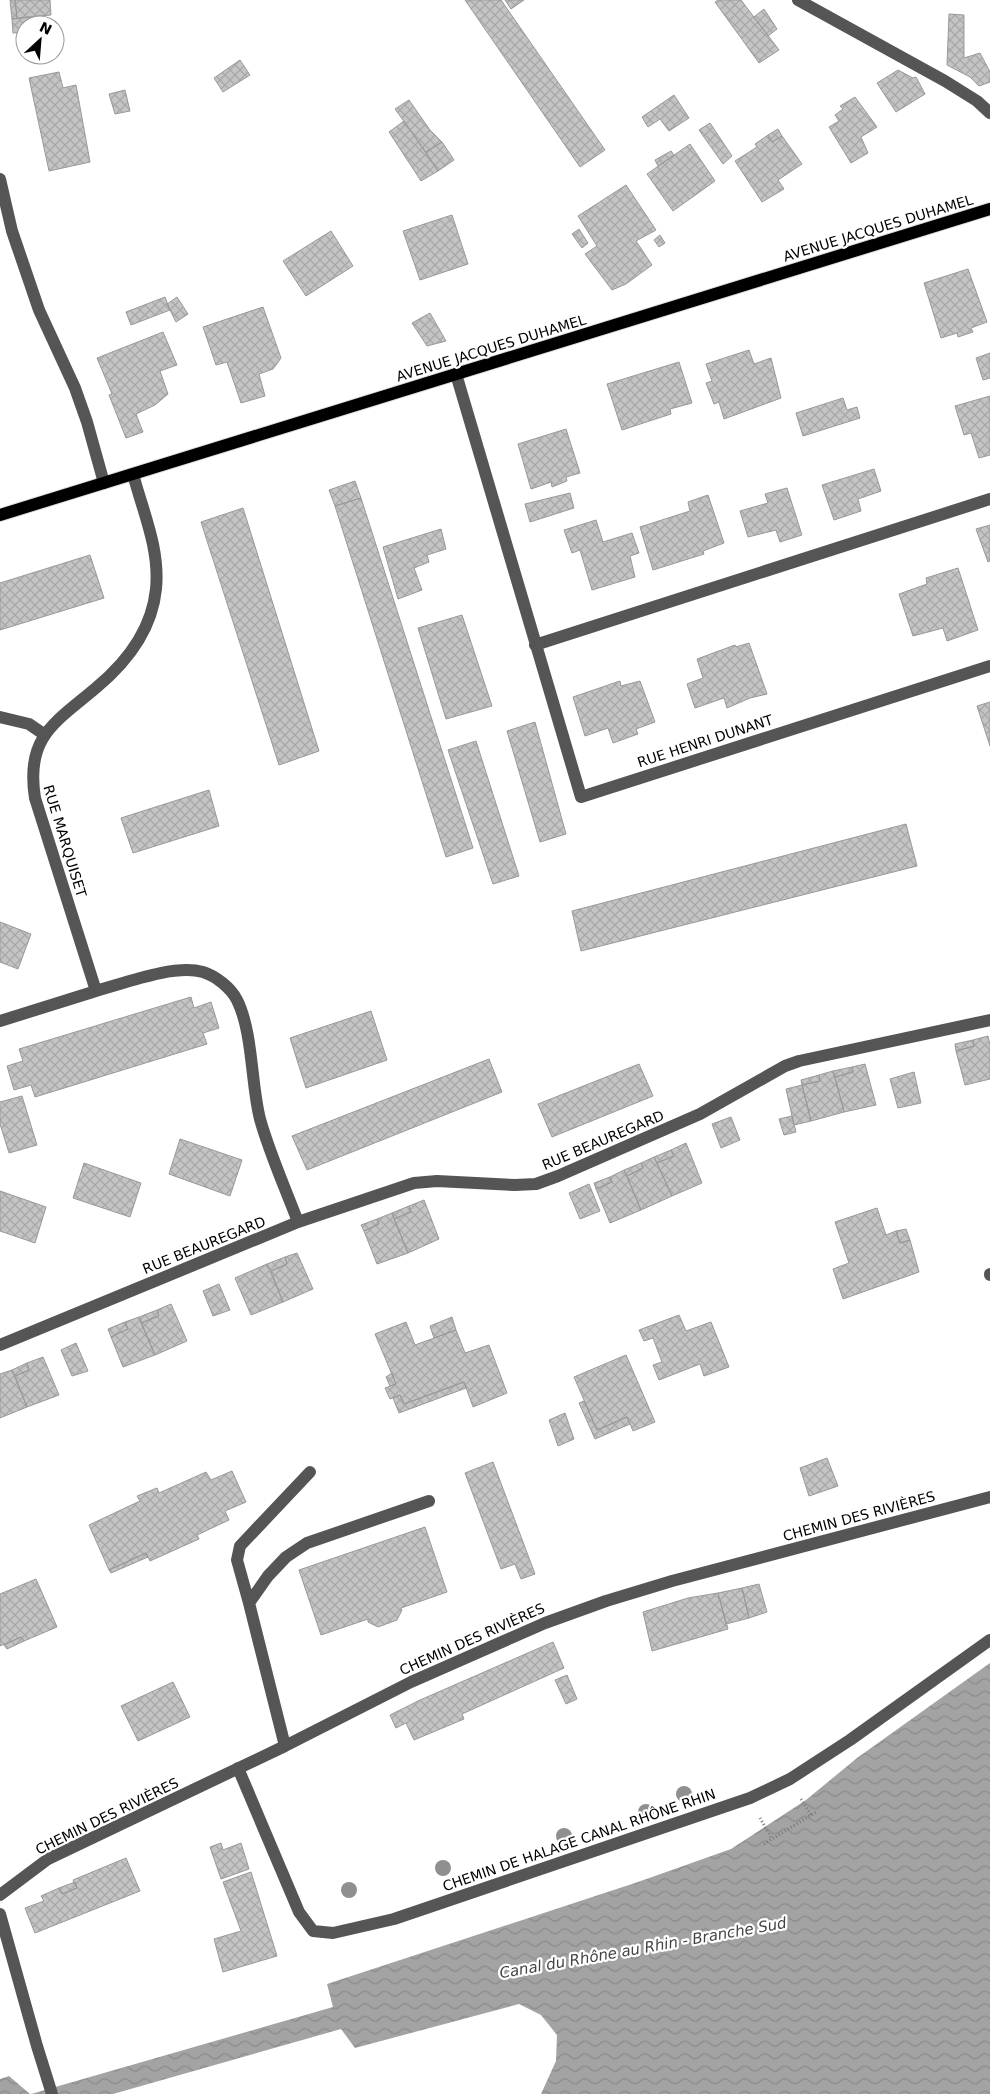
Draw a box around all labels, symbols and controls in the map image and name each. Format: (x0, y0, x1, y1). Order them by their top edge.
north arrow (15, 15, 65, 65)
text: N (37, 19, 54, 38)
street label: AVENUE JACQUES DUHAMEL (781, 191, 975, 265)
street label: AVENUE JACQUES DUHAMEL (394, 311, 588, 385)
street label: RUE HENRI DUNANT (635, 711, 775, 770)
street label: RUE MARQUISET (40, 783, 90, 899)
street label: RUE BEAUREGARD (540, 1107, 666, 1173)
street label: RUE BEAUREGARD (140, 1213, 268, 1277)
street label: CHEMIN DES RIVIÈRES (781, 1488, 937, 1544)
street label: CHEMIN DES RIVIÈRES (397, 1600, 547, 1678)
street label: CHEMIN DES RIVIÈRES (33, 1774, 181, 1858)
street label: CHEMIN DE HALAGE CANAL RHÔNE RHIN (440, 1785, 718, 1894)
water label: Canal du Rhône au Rhin - Branche Sud (498, 1914, 788, 1982)

